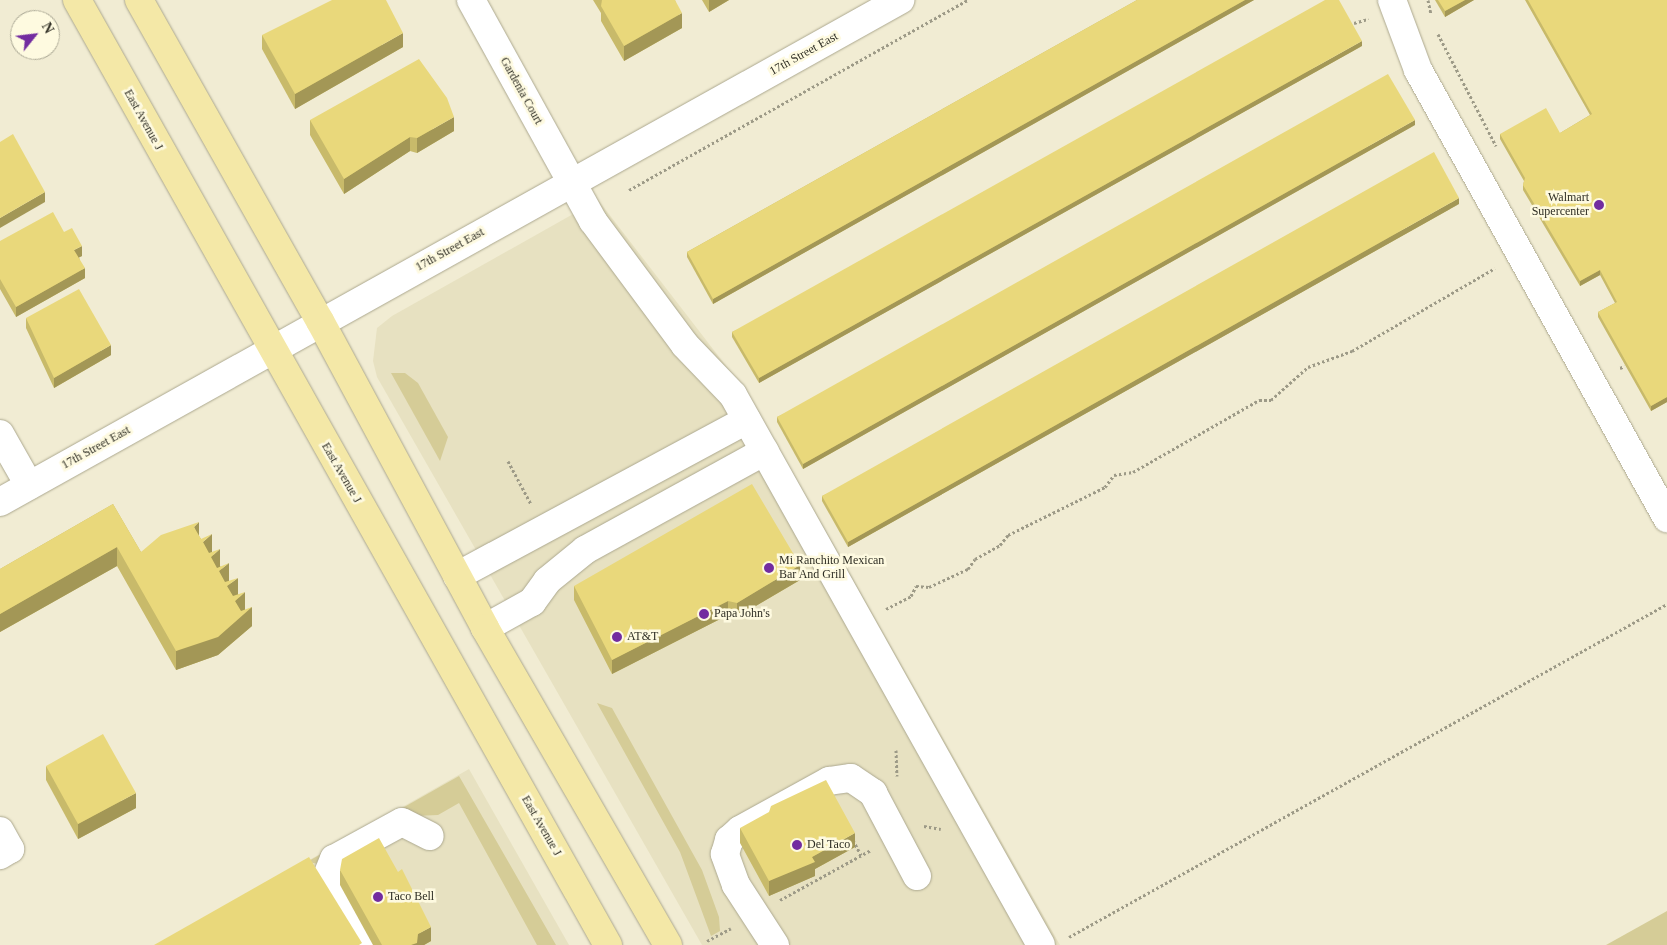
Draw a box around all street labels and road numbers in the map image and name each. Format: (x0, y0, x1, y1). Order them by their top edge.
street label: 17th Street East (767, 29, 841, 79)
street label: Gardenia Court (497, 55, 545, 127)
street label: East Avenue J (120, 87, 166, 153)
street label: 17th Street East (413, 225, 487, 275)
street label: 17th Street East (59, 423, 133, 473)
street label: East Avenue J (318, 440, 364, 506)
street label: East Avenue J (518, 793, 564, 859)

